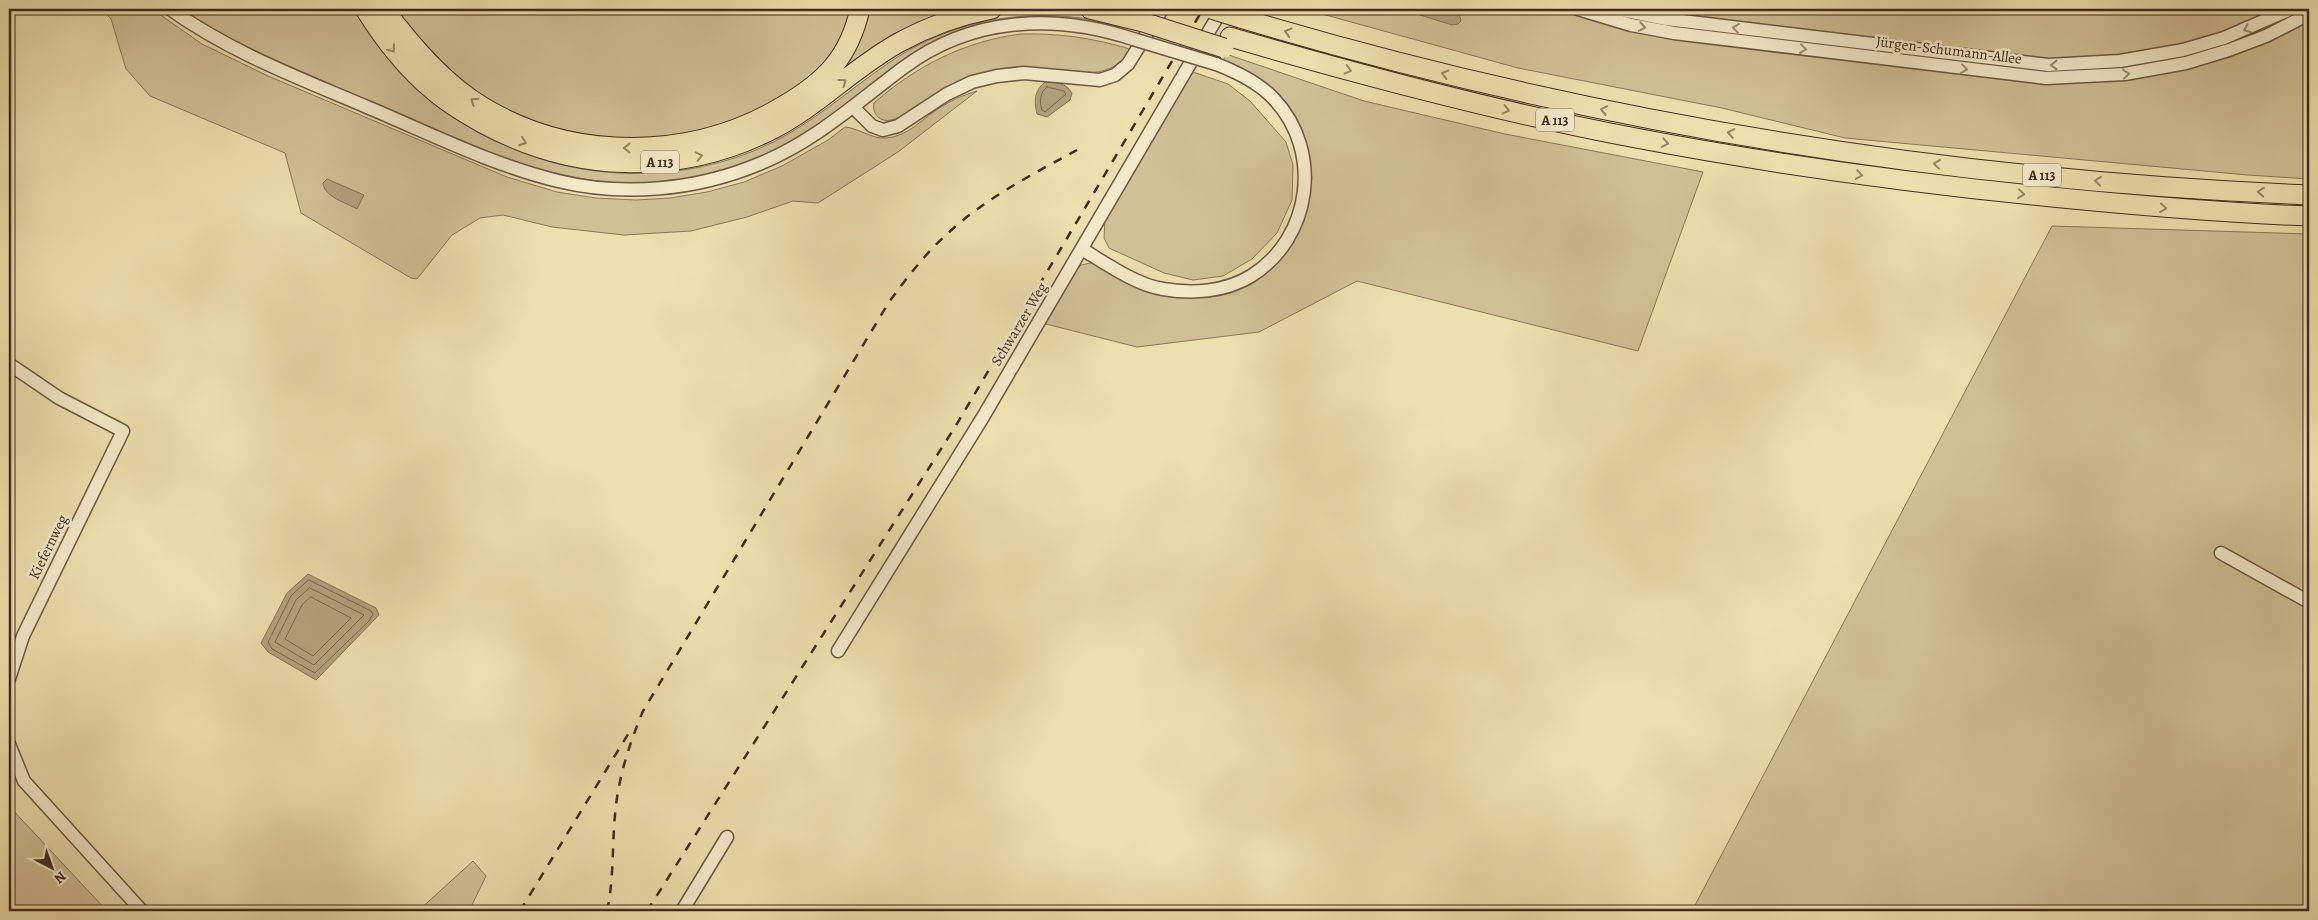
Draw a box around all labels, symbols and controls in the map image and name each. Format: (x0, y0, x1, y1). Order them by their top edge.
one-way arrow (1637, 22, 1646, 32)
one-way arrow (1732, 23, 1740, 34)
one-way arrow (2243, 23, 2251, 33)
one-way arrow (1285, 28, 1293, 38)
street label: Jürgen-Schumann-Allee (1875, 31, 2023, 69)
one-way arrow (387, 43, 395, 52)
one-way arrow (1799, 43, 1807, 54)
one-way arrow (2049, 60, 2057, 70)
one-way arrow (1960, 63, 1968, 74)
one-way arrow (1344, 64, 1353, 75)
one-way arrow (1441, 69, 1450, 80)
one-way arrow (2122, 69, 2130, 80)
one-way arrow (837, 79, 847, 88)
one-way arrow (470, 98, 480, 107)
one-way arrow (1501, 104, 1510, 114)
one-way arrow (1600, 105, 1608, 116)
road number: A 113 (1536, 108, 1574, 132)
one-way arrow (1727, 129, 1735, 139)
one-way arrow (518, 136, 527, 146)
one-way arrow (1661, 137, 1669, 147)
one-way arrow (623, 143, 630, 153)
road number: A 113 (641, 150, 679, 173)
one-way arrow (695, 151, 704, 162)
one-way arrow (1933, 159, 1941, 170)
road number: A 113 (2023, 164, 2061, 186)
one-way arrow (1855, 169, 1864, 179)
one-way arrow (2094, 175, 2102, 186)
one-way arrow (2256, 187, 2264, 198)
one-way arrow (2017, 188, 2025, 199)
one-way arrow (2160, 202, 2168, 213)
street label: Schwarzer Weg (986, 278, 1052, 369)
street label: Kiefernweg (24, 511, 73, 583)
north arrow (28, 842, 78, 892)
text: N (50, 867, 70, 888)

